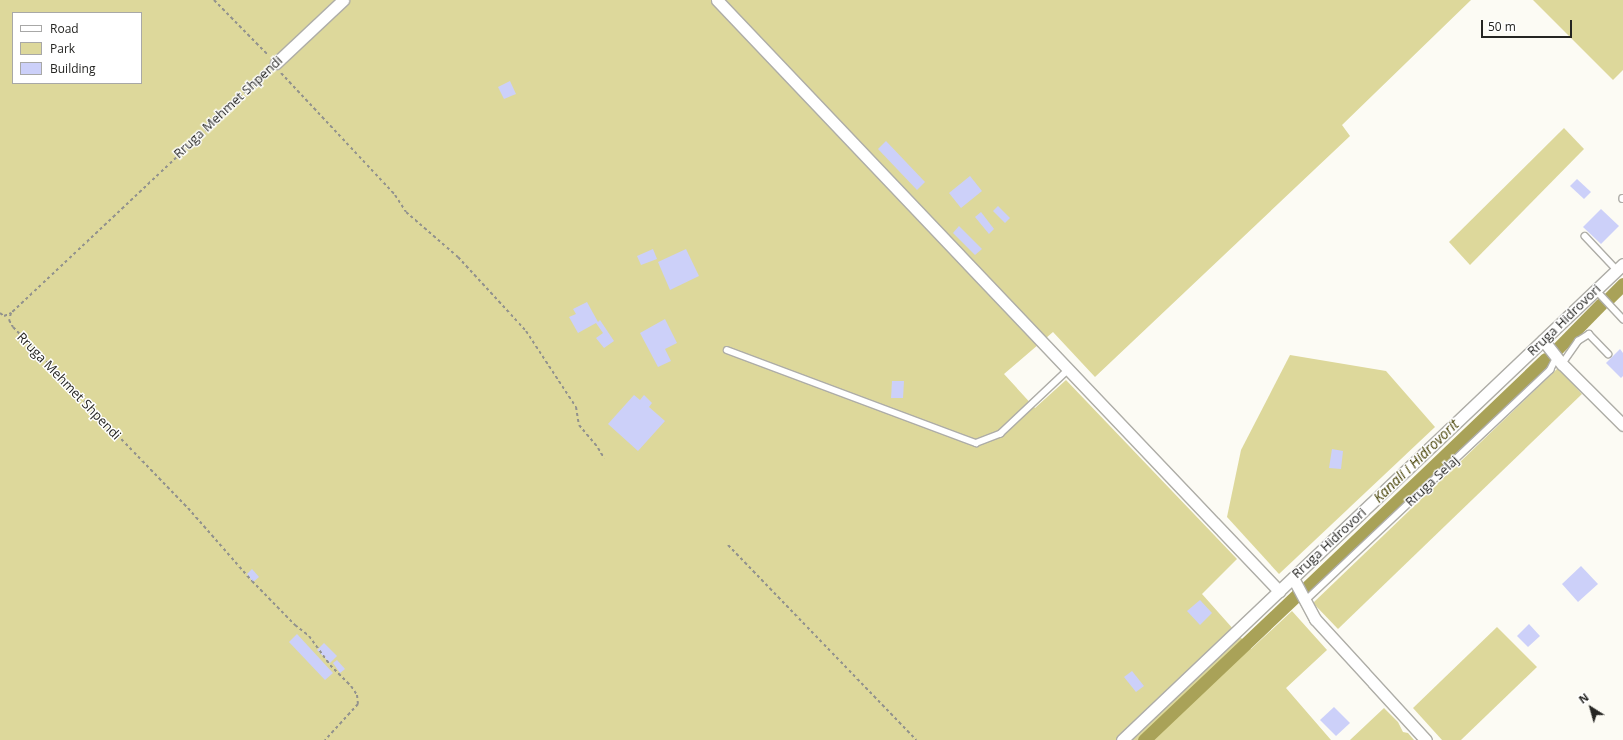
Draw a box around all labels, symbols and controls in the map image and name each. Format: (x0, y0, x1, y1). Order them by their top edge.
legend (12, 12, 142, 84)
scale bar (1483, 12, 1574, 38)
text: 50 m (1488, 18, 1516, 35)
text: Road (50, 20, 79, 37)
text: Park (50, 40, 75, 57)
street label: Rruga Mehmet Shpendi (170, 53, 286, 161)
text: Building (50, 60, 95, 77)
street label: Rruga Hidrovori (1524, 281, 1604, 359)
street label: Rruga Mehmet Shpendi (14, 329, 124, 443)
water label: Kanali i Hidrovorit (1370, 416, 1462, 506)
street label: Rruga Selaj (1402, 452, 1462, 510)
street label: Rruga Hidrovori (1289, 505, 1369, 581)
north arrow (1571, 688, 1611, 728)
text: N (1575, 689, 1592, 707)

